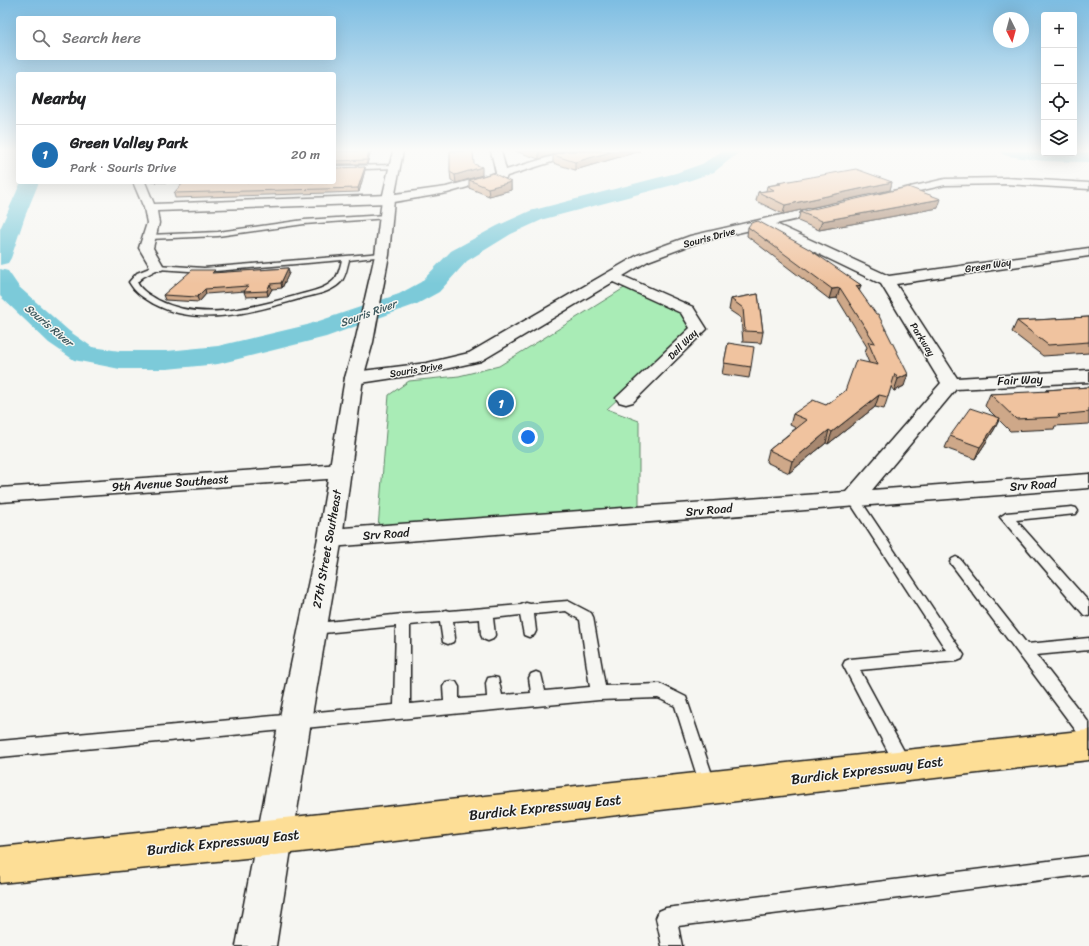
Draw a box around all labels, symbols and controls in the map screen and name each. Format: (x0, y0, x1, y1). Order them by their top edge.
north arrow (993, 12, 1029, 48)
map controls (1041, 12, 1077, 156)
button: + (1041, 12, 1077, 48)
search box (16, 16, 336, 60)
text: Search here (62, 25, 141, 51)
icon: search (30, 27, 52, 49)
button: − (1041, 48, 1077, 84)
text: Nearby (32, 83, 86, 113)
button: locate (1041, 84, 1077, 120)
button: layers (1041, 120, 1077, 156)
text: Green Valley Park (70, 130, 188, 156)
text: 1 (42, 143, 48, 166)
text: 20 m (291, 143, 320, 166)
text: Park · Souris Drive (70, 156, 176, 179)
street label: Souris Drive (681, 222, 737, 254)
street label: Green Way (964, 253, 1013, 279)
water label: Souris River (337, 294, 401, 332)
water label: Souris River (20, 299, 79, 353)
street label: Parkway (905, 319, 940, 361)
street label: Dell Way (663, 324, 703, 364)
street label: Souris Drive (388, 357, 444, 383)
street label: Fair Way (997, 368, 1044, 392)
pin: 1 (488, 388, 514, 418)
your location (518, 427, 538, 447)
street label: 9th Avenue Southeast (111, 468, 229, 498)
street label: Srv Road (1009, 472, 1058, 498)
street label: 27th Street Southeast (306, 487, 348, 610)
street label: Srv Road (685, 497, 734, 523)
street label: Srv Road (362, 521, 411, 547)
street label: Burdick Expressway East (790, 749, 945, 792)
street label: Burdick Expressway East (468, 787, 622, 828)
street label: Burdick Expressway East (146, 822, 300, 863)

